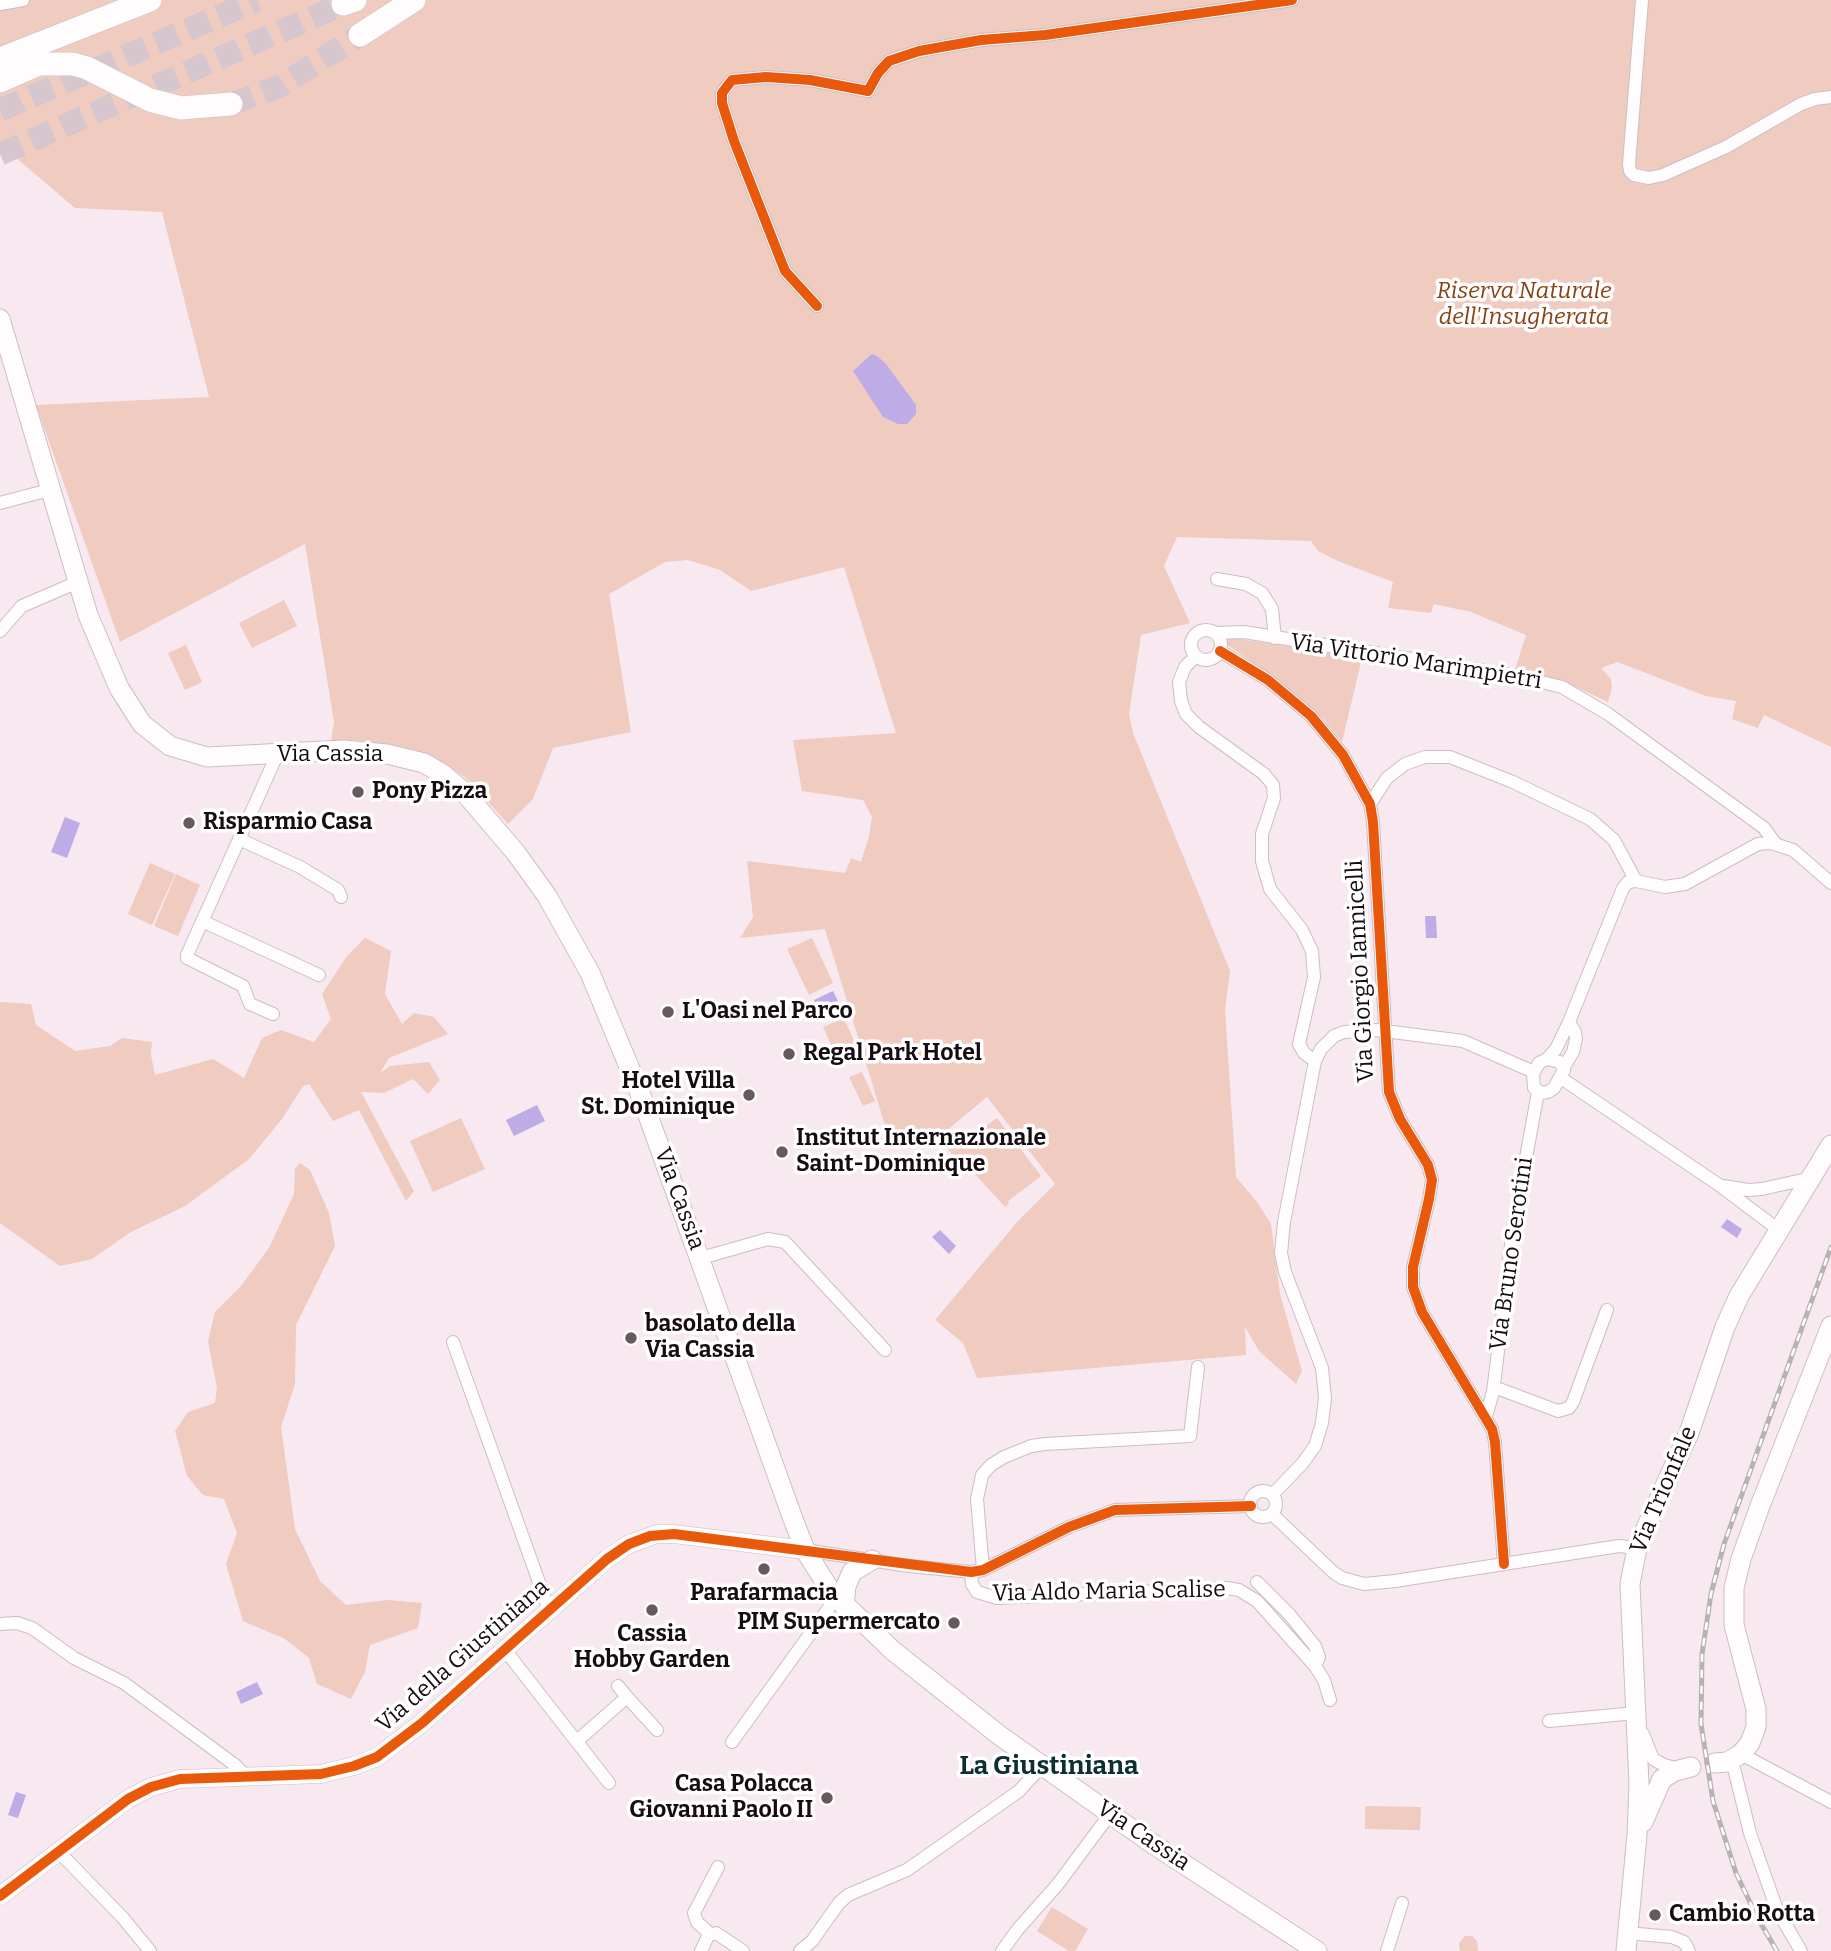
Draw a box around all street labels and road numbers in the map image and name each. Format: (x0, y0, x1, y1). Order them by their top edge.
street label: Via Vittorio Marimpietri (1288, 629, 1544, 695)
street label: Via Cassia (277, 741, 383, 769)
street label: Via Giorgio Iannicelli (1341, 859, 1381, 1083)
street label: Via Cassia (648, 1144, 710, 1254)
street label: Via Bruno Serotini (1485, 1155, 1539, 1353)
street label: Via Trionfale (1625, 1422, 1703, 1558)
street label: Via della Giustiniana (371, 1573, 555, 1739)
street label: Via Aldo Maria Scalise (992, 1576, 1226, 1608)
street label: Via Cassia (1091, 1795, 1195, 1877)

